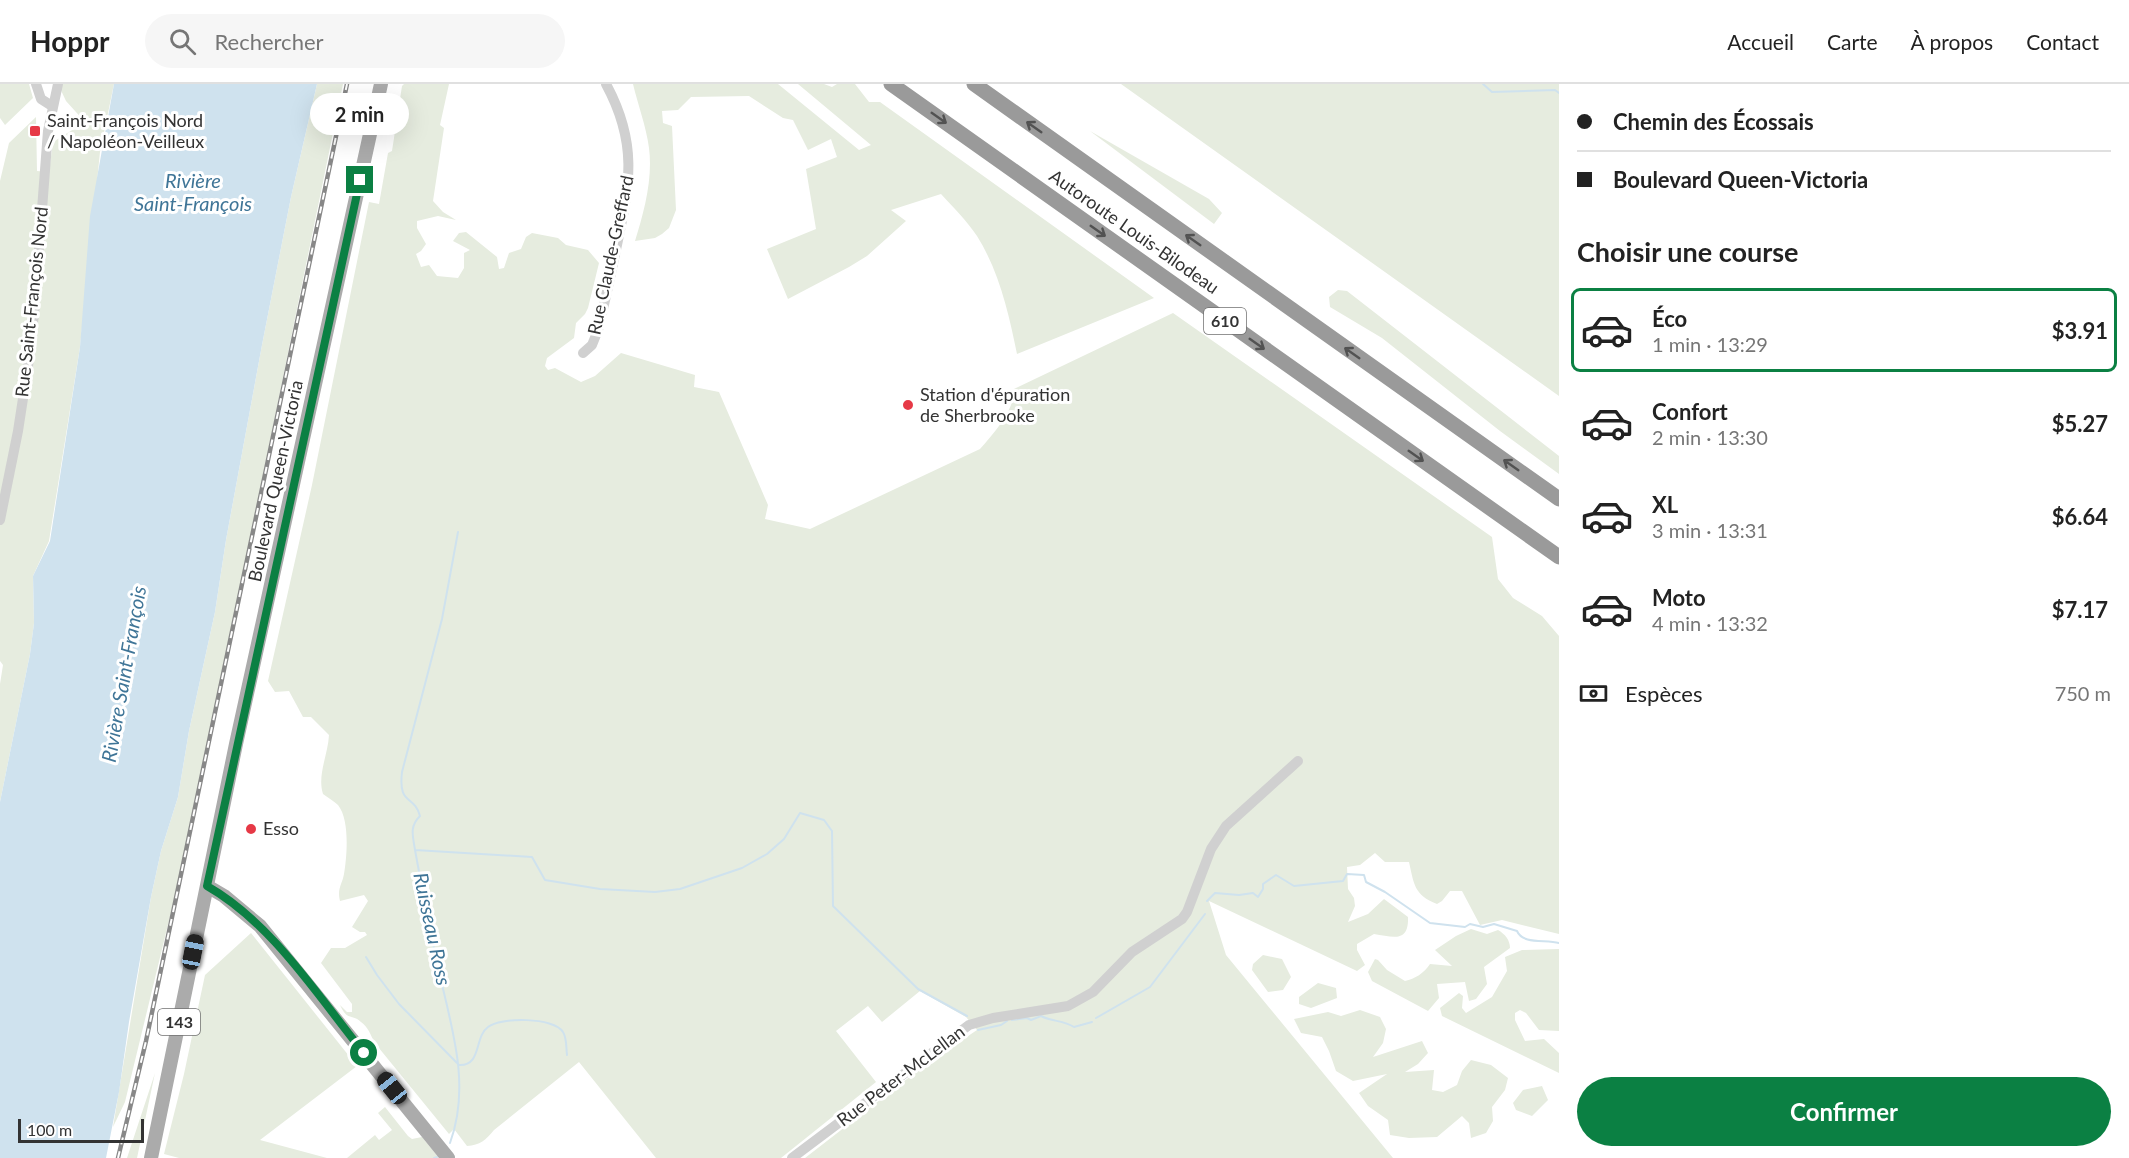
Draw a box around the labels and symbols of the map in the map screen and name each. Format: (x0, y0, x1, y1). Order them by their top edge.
callout: 2 min (310, 93, 410, 135)
place label: Saint-François Nord / Napoléon-Veilleux (47, 109, 204, 152)
one-way arrow (931, 112, 947, 124)
one-way arrow (1027, 121, 1043, 133)
marker: Saint-François Nord / Napoléon-Veilleux (28, 124, 42, 138)
street label: Autoroute Louis-Bilodeau (1046, 164, 1224, 298)
route end (346, 166, 373, 193)
water label: Rivière Saint-François (134, 168, 252, 215)
street label: Rue Claude-Greffard (582, 173, 638, 336)
street label: Rue Saint-François Nord (10, 206, 52, 398)
one-way arrow (1090, 225, 1106, 237)
one-way arrow (1186, 234, 1202, 246)
road number: 610 (1204, 308, 1246, 334)
one-way arrow (1249, 338, 1265, 350)
one-way arrow (1345, 347, 1361, 359)
street label: Boulevard Queen-Victoria (243, 378, 307, 583)
place label: Station d'épuration de Sherbrooke (920, 383, 1070, 426)
marker: Station d'épuration de Sherbrooke (901, 398, 915, 412)
one-way arrow (1408, 450, 1424, 462)
one-way arrow (1504, 459, 1520, 471)
water label: Rivière Saint-François (96, 584, 150, 764)
place label: Esso (263, 817, 299, 839)
marker: Esso (244, 822, 258, 836)
water label: Ruisseau Ross (409, 870, 457, 988)
car (181, 933, 205, 971)
road number: 143 (158, 1009, 200, 1035)
street label: Rue Peter-McLellan (832, 1020, 969, 1130)
route start (350, 1039, 377, 1066)
car (374, 1068, 410, 1108)
scale bar (18, 1116, 144, 1144)

